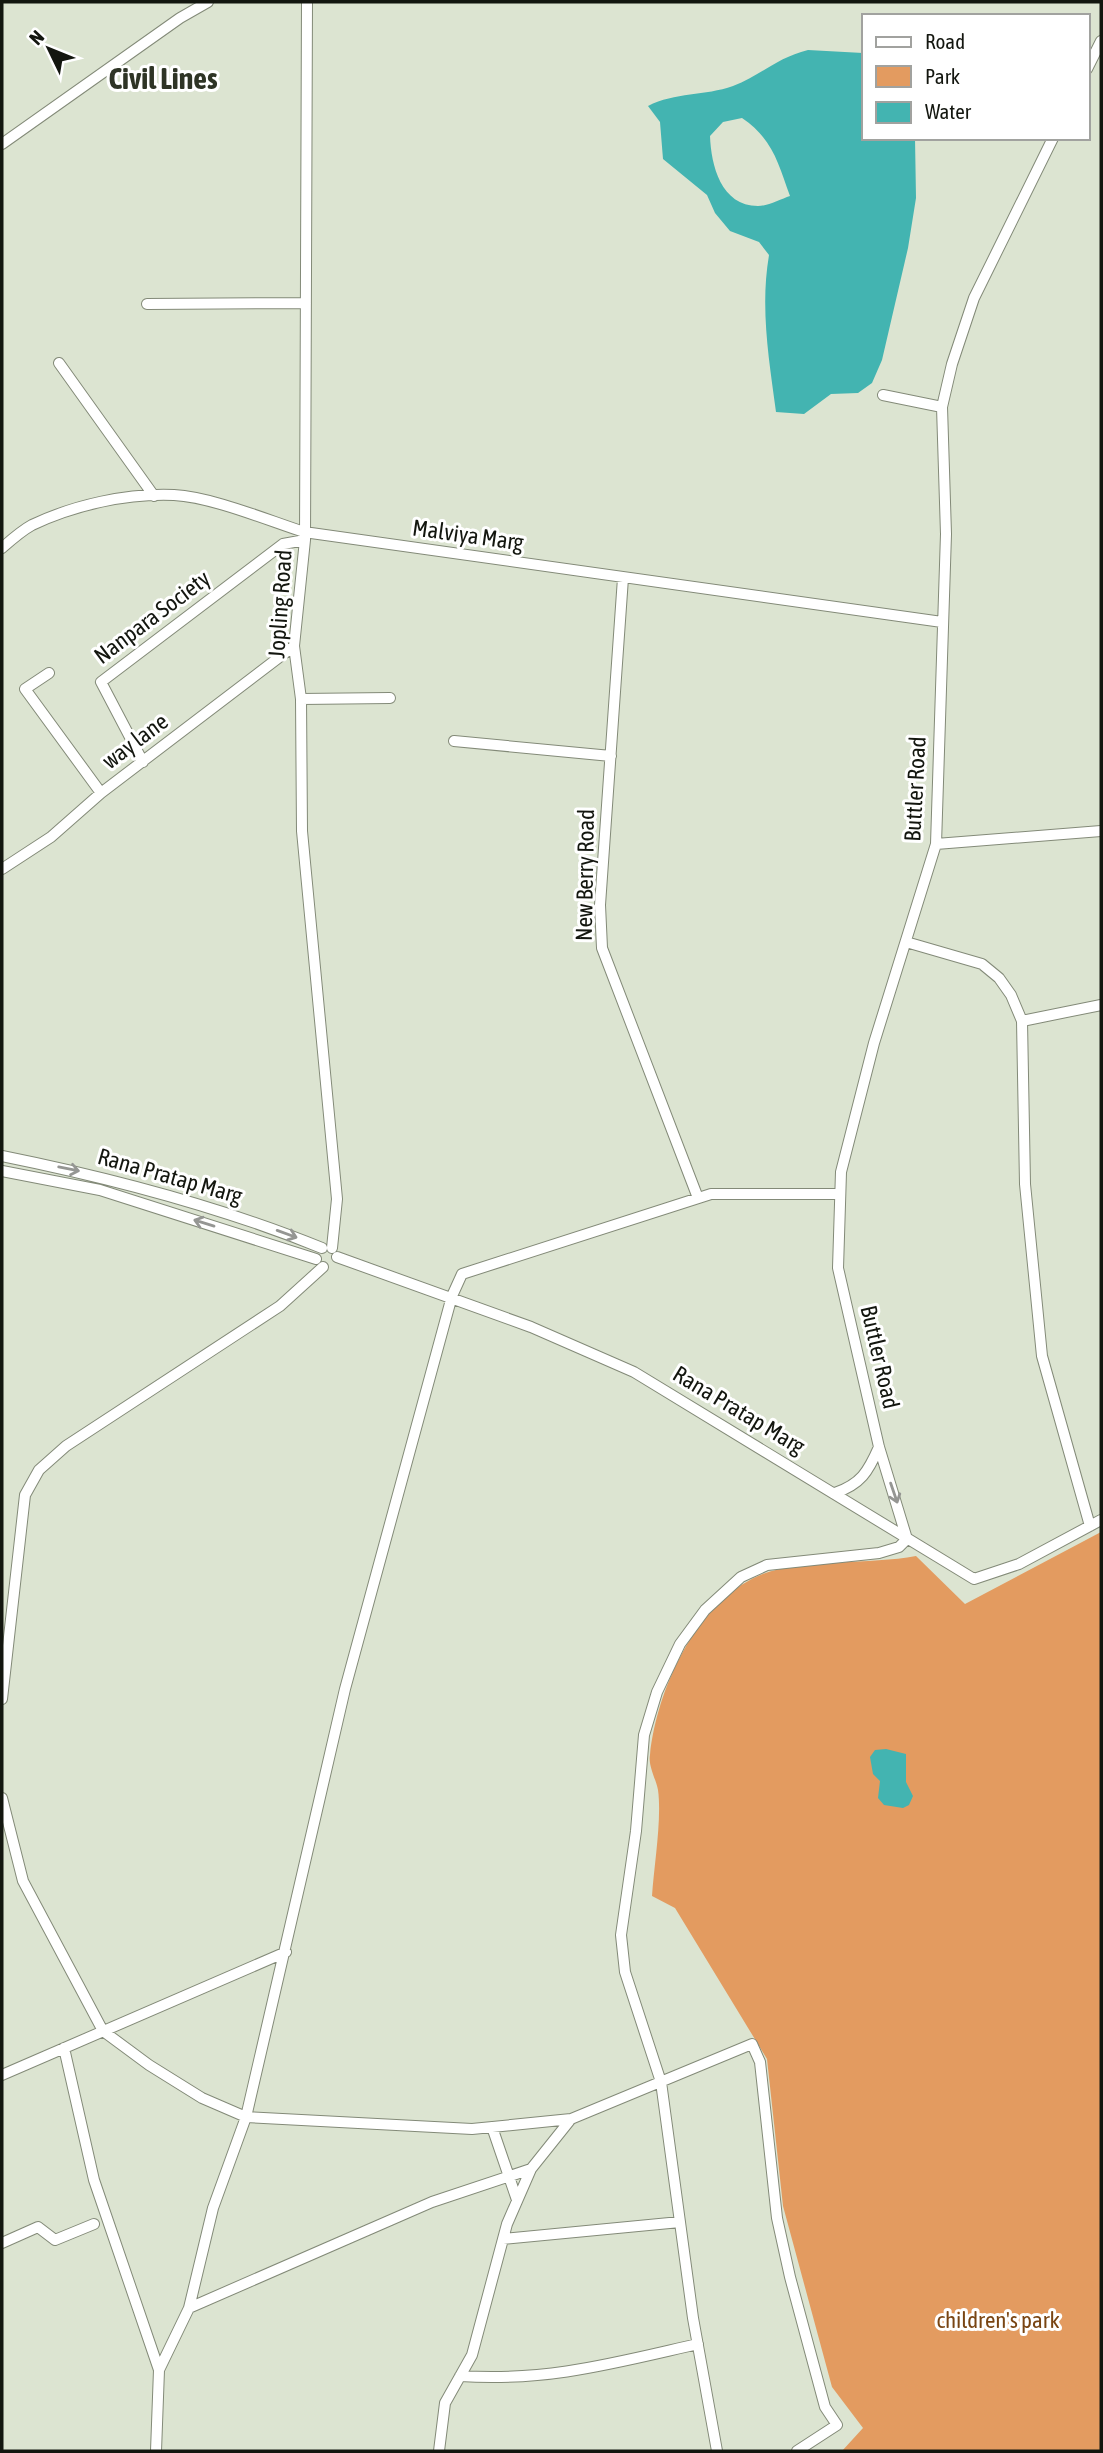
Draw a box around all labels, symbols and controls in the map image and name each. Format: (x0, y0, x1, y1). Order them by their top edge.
north arrow (14, 14, 84, 84)
legend (862, 14, 1089, 140)
text: N (25, 26, 48, 49)
text: Road (925, 29, 965, 53)
district label: Civil Lines (109, 61, 218, 95)
text: Park (925, 64, 960, 88)
text: Water (925, 99, 972, 123)
street label: Malviya Marg (411, 514, 525, 556)
street label: Jopling Road (263, 549, 297, 659)
street label: Nanpara Society (89, 565, 215, 669)
street label: way lane (97, 708, 173, 774)
street label: Buttler Road (899, 736, 931, 842)
street label: New Berry Road (571, 809, 599, 941)
street label: Rana Pratap Marg (95, 1143, 245, 1209)
one-way arrow (57, 1163, 80, 1177)
one-way arrow (194, 1215, 216, 1228)
one-way arrow (275, 1228, 297, 1241)
street label: Buttler Road (855, 1303, 905, 1411)
street label: Rana Pratap Marg (668, 1360, 810, 1460)
one-way arrow (889, 1481, 901, 1503)
park label: children's park (936, 2307, 1060, 2333)

